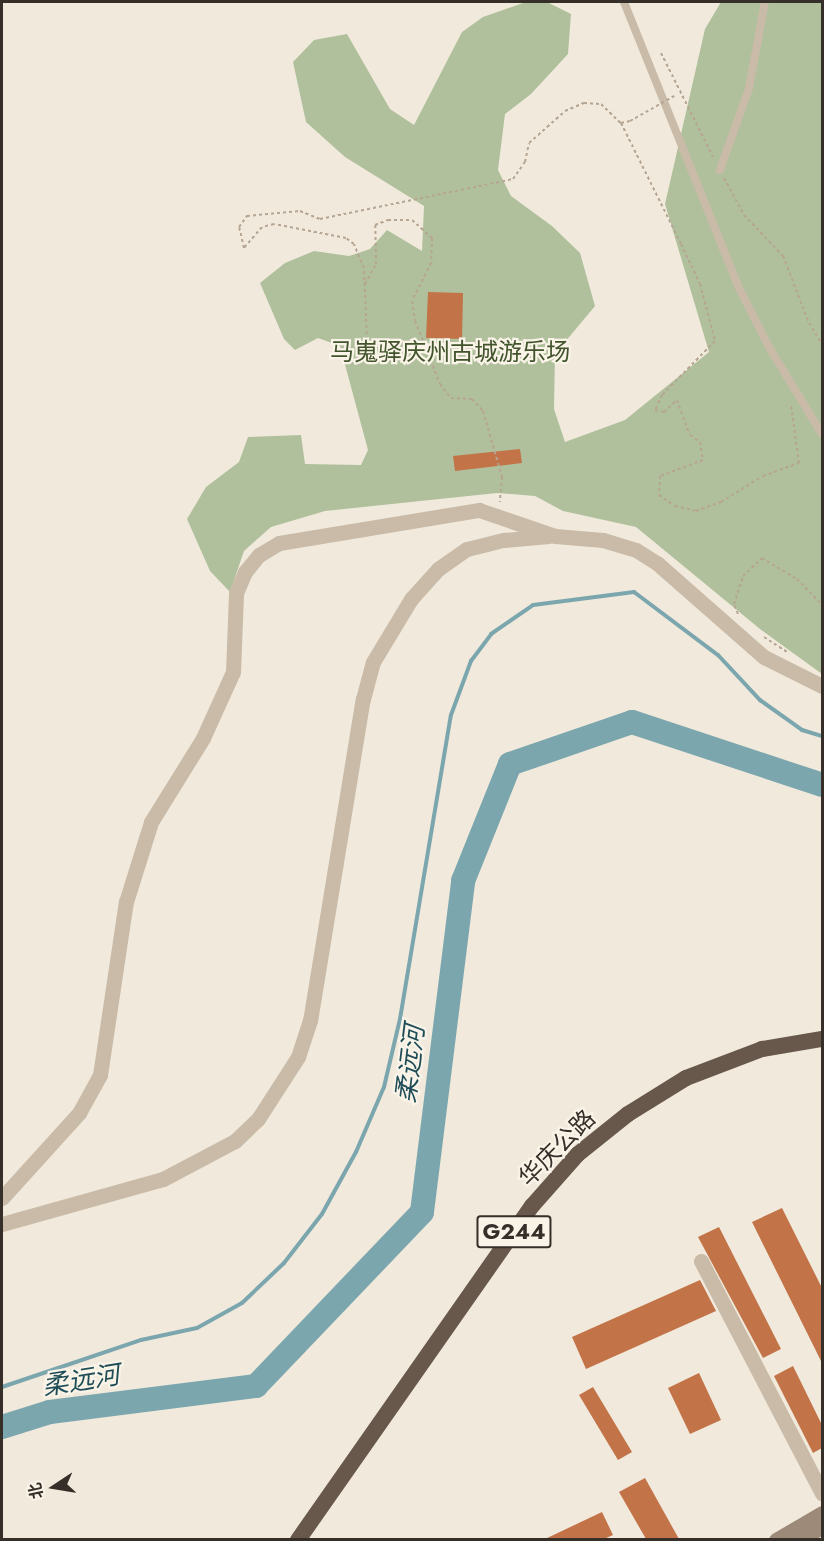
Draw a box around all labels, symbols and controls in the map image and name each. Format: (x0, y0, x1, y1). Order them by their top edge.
park label: 马嵬驿庆州古城游乐场 (330, 338, 570, 366)
water label: 柔远河 (391, 1023, 431, 1105)
street label: 华庆公路 (513, 1104, 601, 1192)
road number: G244 (475, 1213, 553, 1251)
water label: 柔远河 (40, 1359, 122, 1403)
north arrow (24, 1457, 84, 1517)
text: 北 (23, 1481, 49, 1501)

